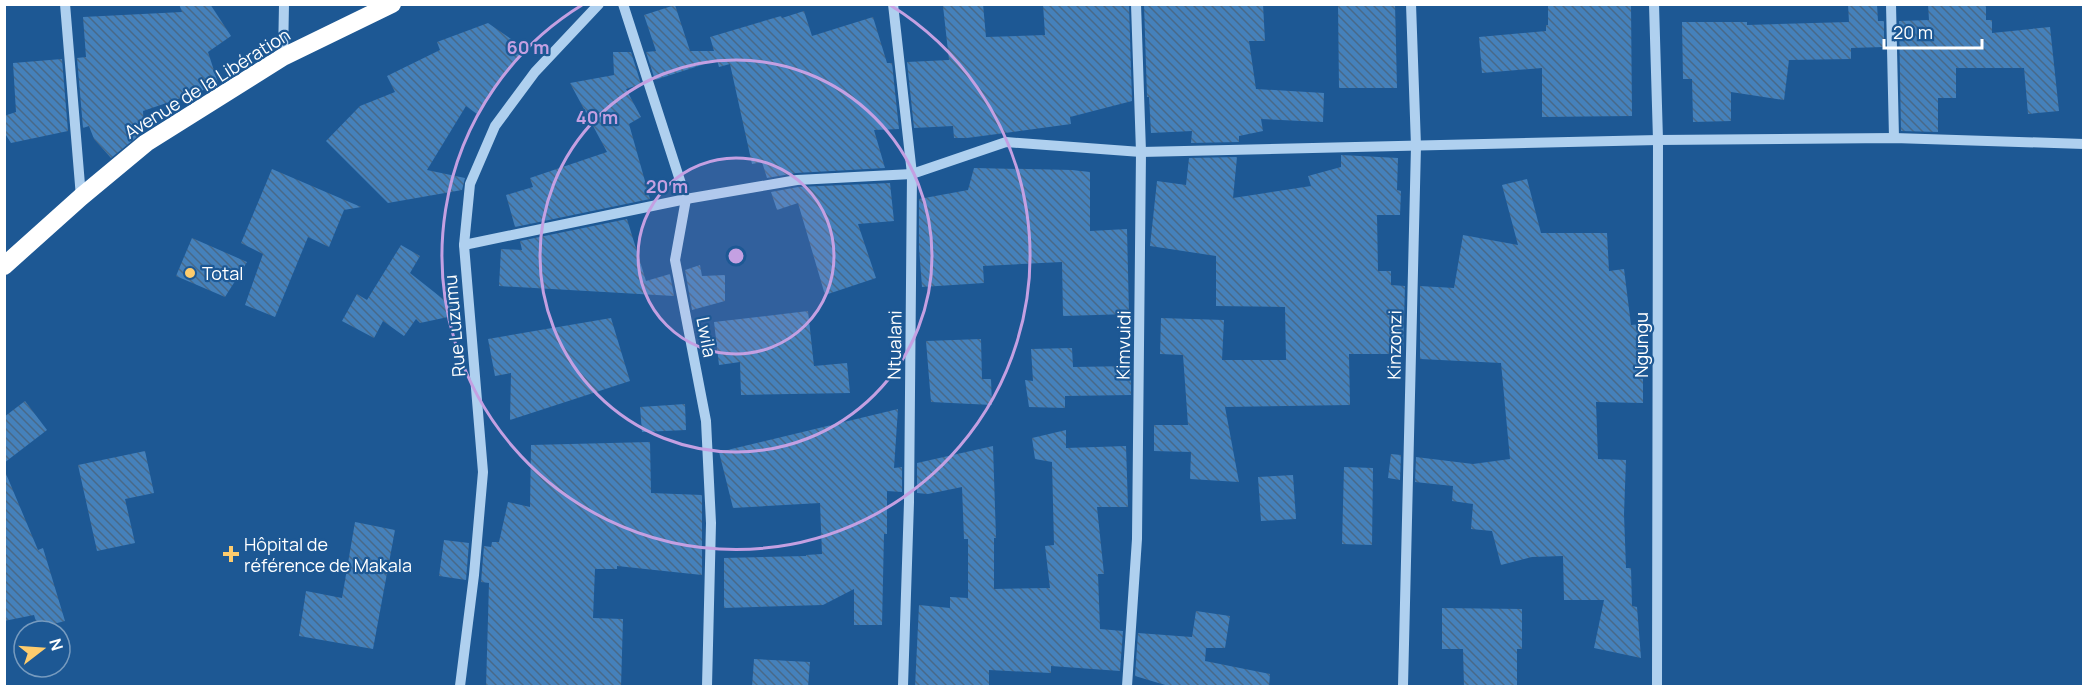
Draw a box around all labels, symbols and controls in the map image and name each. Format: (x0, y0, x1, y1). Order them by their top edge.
scale bar (1884, 12, 1982, 50)
text: 20 m (1893, 20, 1933, 44)
street label: Avenue de la Libération (120, 22, 294, 144)
text: 60 m (507, 35, 549, 59)
text: 40 m (576, 105, 618, 129)
text: 20 m (646, 174, 688, 198)
centre of rings (726, 246, 746, 266)
place label: Total (202, 261, 243, 285)
marker: Total (183, 266, 197, 280)
street label: Rue Luzumu (438, 274, 470, 378)
street label: Ntualani (881, 310, 907, 380)
street label: Kimvuidi (1110, 310, 1136, 380)
street label: Kinzonzi (1381, 310, 1407, 380)
street label: Ngungu (1629, 312, 1653, 378)
street label: Lwila (691, 315, 723, 359)
place label: Hôpital de référence de Makala (244, 532, 412, 577)
marker: Hôpital de référence de Makala (222, 545, 240, 563)
north arrow (12, 619, 72, 679)
text: N (44, 636, 69, 653)

